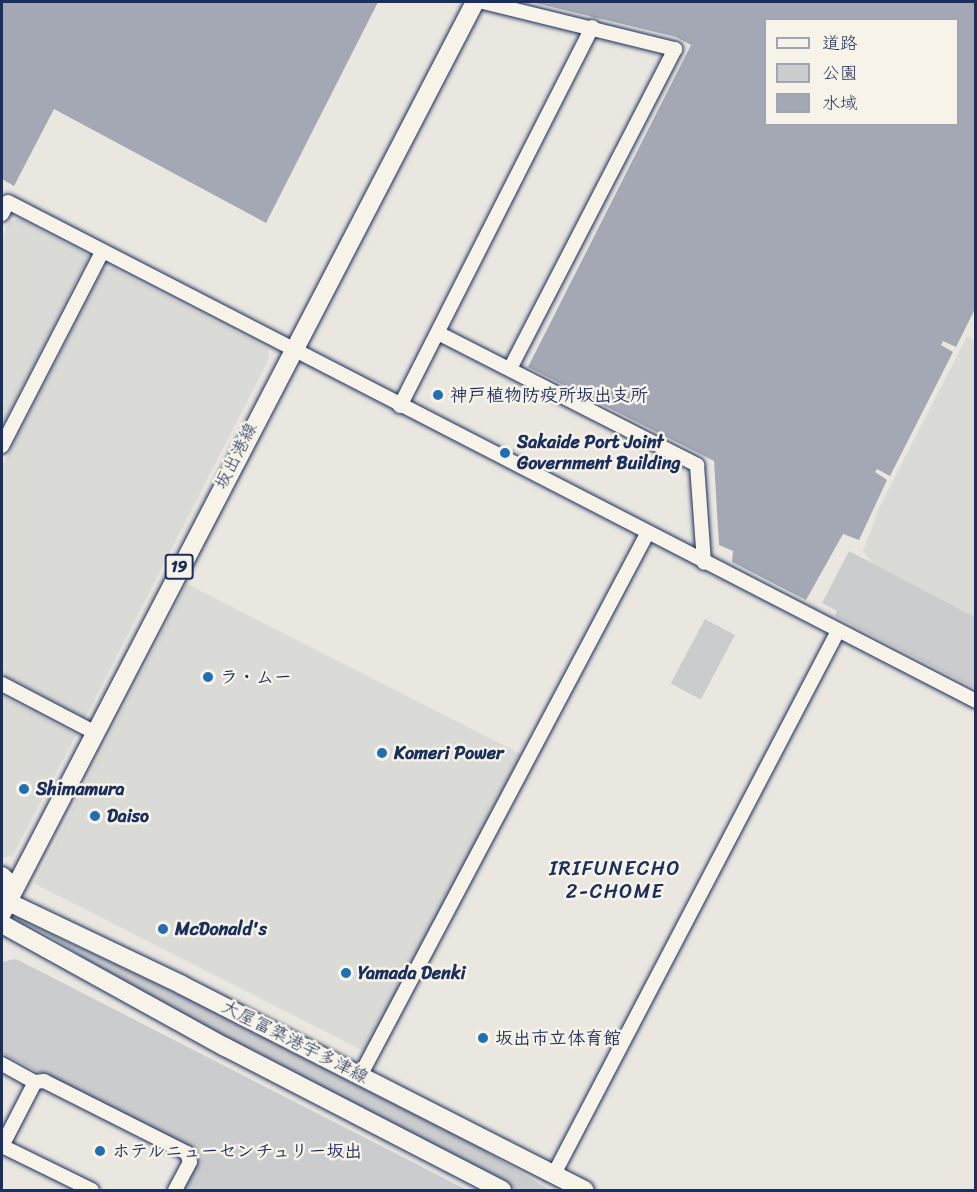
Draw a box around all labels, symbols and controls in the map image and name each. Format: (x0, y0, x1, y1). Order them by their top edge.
legend (764, 18, 959, 126)
text: 道路 (822, 27, 858, 59)
text: 公園 (822, 57, 858, 89)
text: 水域 (822, 87, 858, 119)
place label: 神戸植物防疫所坂出支所 (450, 384, 648, 406)
marker: 神戸植物防疫所坂出支所 (431, 388, 445, 402)
street label: 坂出港線 (210, 419, 262, 493)
place label: Sakaide Port Joint Government Building (517, 432, 681, 474)
marker: Sakaide Port Joint Government Building (498, 446, 512, 460)
road number: 19 (164, 554, 194, 580)
place label: ラ・ムー (220, 666, 292, 688)
marker: ラ・ムー (201, 670, 215, 684)
place label: Komeri Power (394, 742, 503, 764)
marker: Komeri Power (375, 746, 389, 760)
place label: Shimamura (36, 778, 124, 800)
marker: Shimamura (17, 782, 31, 796)
place label: Daiso (107, 805, 149, 827)
marker: Daiso (88, 809, 102, 823)
district label: IRIFUNECHO 2-CHOME (550, 856, 680, 903)
place label: McDonald's (175, 918, 267, 940)
marker: McDonald's (156, 922, 170, 936)
place label: Yamada Denki (358, 962, 465, 984)
marker: Yamada Denki (339, 966, 353, 980)
street label: 大屋冨築港宇多津線 (218, 996, 372, 1088)
place label: 坂出市立体育館 (495, 1027, 621, 1049)
marker: 坂出市立体育館 (476, 1031, 490, 1045)
place label: ホテルニューセンチュリー坂出 (112, 1140, 364, 1162)
marker: ホテルニューセンチュリー坂出 (93, 1144, 107, 1158)

